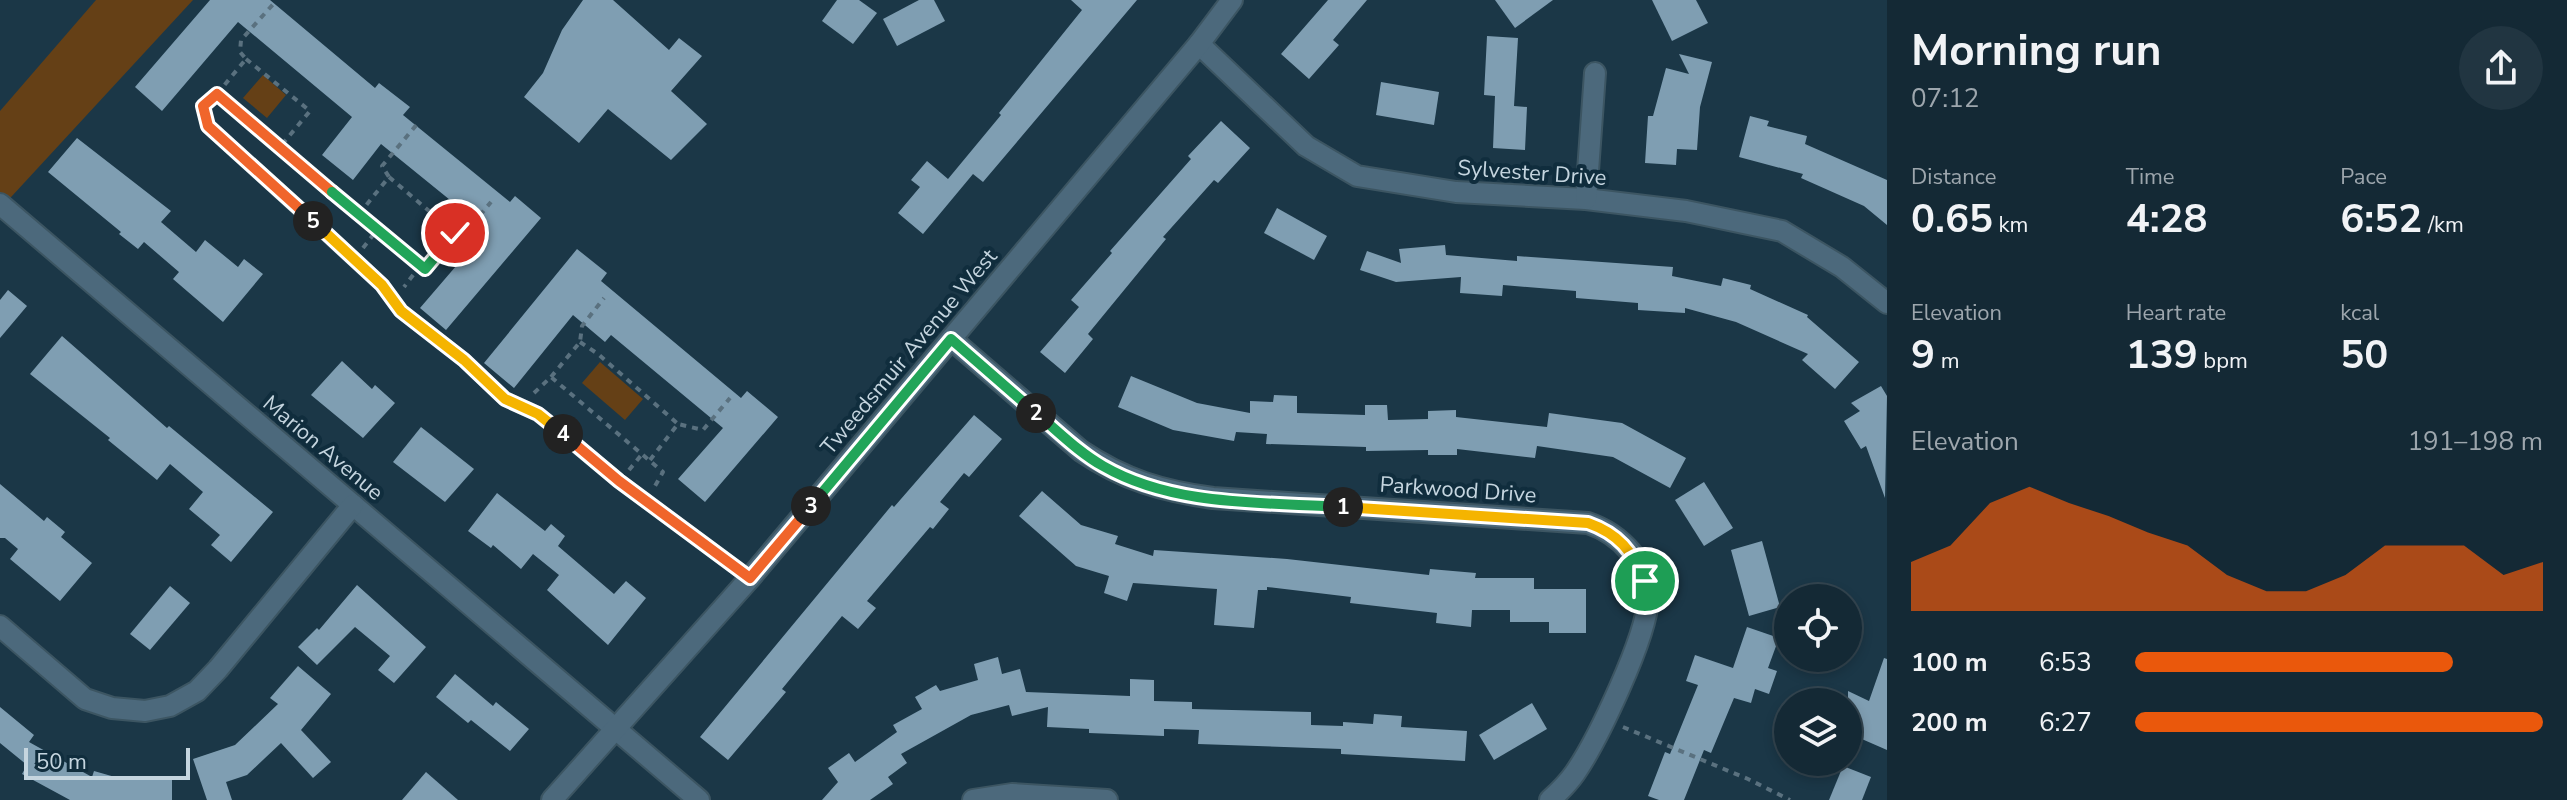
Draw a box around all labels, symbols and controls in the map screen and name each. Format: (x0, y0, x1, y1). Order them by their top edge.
text: Morning run (1911, 21, 2161, 81)
button: share (2459, 26, 2543, 110)
text: 07:12 (1911, 81, 1979, 116)
street label: Sylvester Drive (1456, 153, 1608, 193)
text: Distance (1911, 162, 1996, 192)
text: Time (2126, 162, 2175, 192)
text: Pace (2340, 162, 2387, 192)
text: 0.65 (1911, 192, 1993, 246)
text: 4:28 (2126, 192, 2208, 246)
text: 6:52 (2340, 192, 2422, 246)
pin (421, 199, 489, 267)
pin: 5 (293, 201, 333, 241)
text: 5 (306, 206, 320, 236)
text: km (1993, 210, 2028, 240)
text: /km (2422, 210, 2464, 240)
icon: check (433, 211, 477, 255)
street label: Tweedsmuir Avenue West (814, 243, 1004, 461)
text: Elevation (1911, 298, 2002, 328)
text: Heart rate (2126, 298, 2226, 328)
text: kcal (2340, 298, 2379, 328)
text: 9 (1911, 328, 1935, 382)
text: 139 (2126, 328, 2198, 382)
text: 50 (2340, 328, 2388, 382)
text: m (1935, 346, 1960, 376)
text: bpm (2198, 346, 2248, 376)
street label: Marion Avenue (256, 389, 390, 507)
pin: 2 (1016, 393, 1056, 433)
text: 2 (1029, 398, 1043, 428)
pin: 4 (543, 414, 583, 454)
text: 4 (556, 419, 570, 449)
text: Elevation (1911, 424, 2019, 459)
text: 191–198 m (2407, 424, 2543, 459)
street label: Parkwood Drive (1379, 470, 1537, 510)
pin: 3 (791, 486, 831, 526)
pin: 1 (1323, 487, 1363, 527)
text: 3 (804, 491, 818, 521)
text: 1 (1336, 492, 1350, 522)
pin (1611, 547, 1679, 615)
icon: arrive (1623, 559, 1667, 603)
map controls (1774, 584, 1862, 776)
button: locate (1774, 584, 1862, 672)
text: 100 m (1911, 645, 1988, 680)
text: 6:53 (2039, 645, 2092, 680)
button: layers (1774, 688, 1862, 776)
text: 200 m (1911, 705, 1988, 740)
text: 6:27 (2039, 705, 2092, 740)
scale bar (24, 744, 190, 780)
text: 50 m (36, 747, 87, 777)

